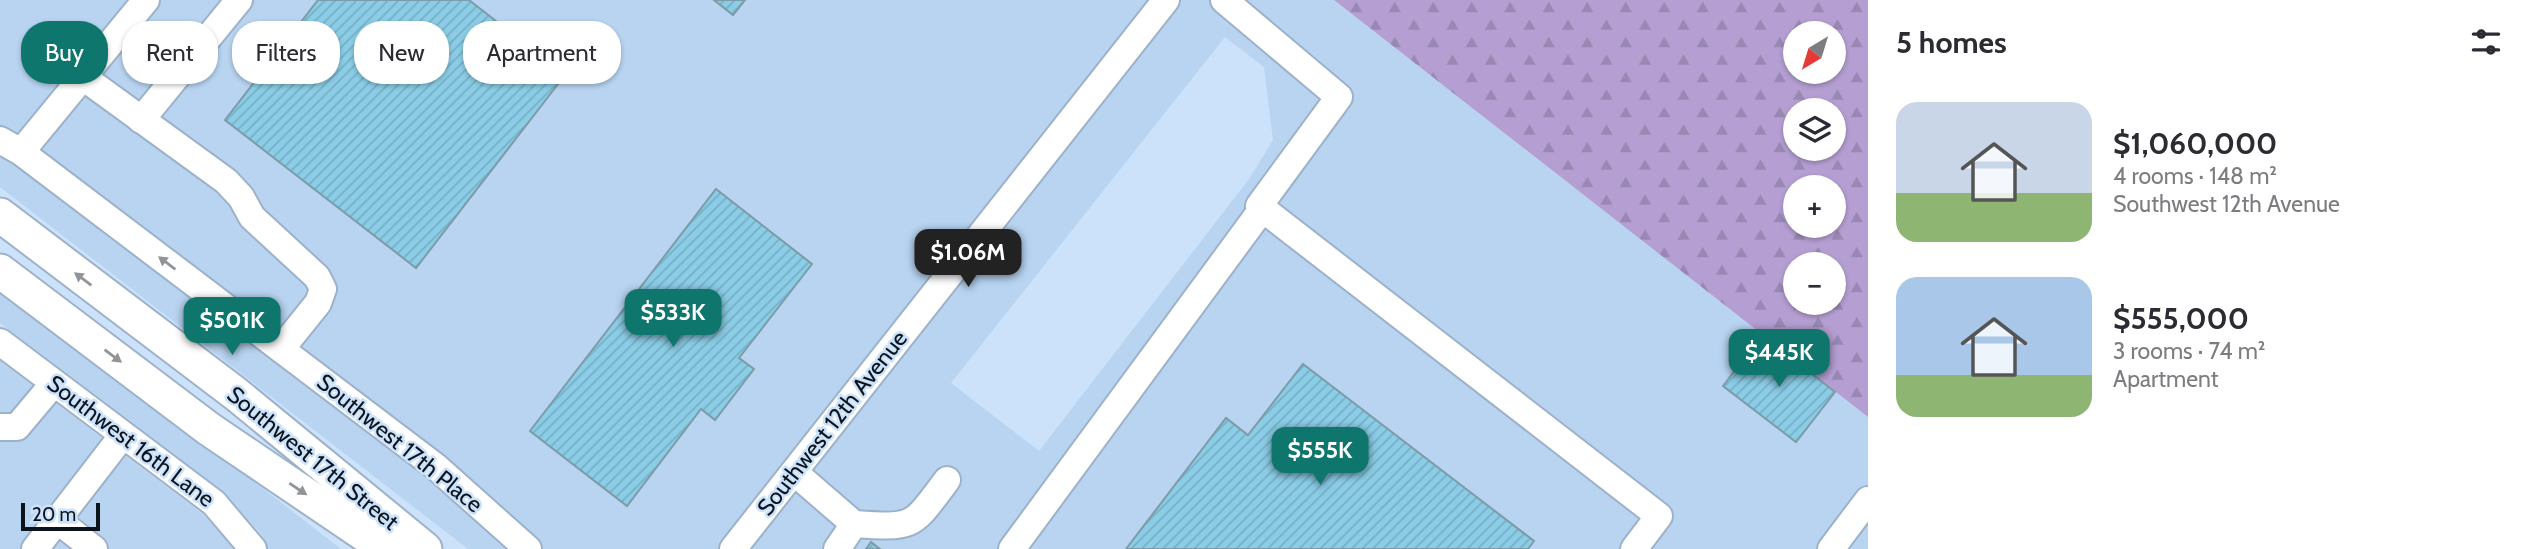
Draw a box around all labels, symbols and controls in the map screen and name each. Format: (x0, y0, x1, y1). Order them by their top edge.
chip: Buy (21, 21, 108, 84)
chip: Rent (122, 21, 218, 84)
chip: Filters (232, 21, 340, 84)
chip: New (354, 21, 449, 84)
chip: Apartment (463, 21, 621, 84)
north arrow (1783, 21, 1846, 84)
map controls (1783, 21, 1846, 315)
icon: filters (2467, 23, 2505, 61)
text: 5 homes (1896, 24, 2007, 61)
button: layers (1783, 98, 1846, 161)
text: $1,060,000 (2113, 125, 2277, 162)
icon: home (1952, 130, 2036, 214)
text: 4 rooms · 148 m² (2113, 162, 2277, 190)
button: + (1783, 175, 1846, 238)
text: Southwest 12th Avenue (2113, 190, 2340, 218)
pin: $1.06M (911, 230, 1025, 289)
text: $1.06M (930, 238, 1006, 266)
button: − (1783, 252, 1846, 315)
one-way arrow (158, 256, 177, 270)
one-way arrow (75, 271, 93, 286)
pin: $533K (624, 290, 722, 349)
pin: $501K (183, 298, 281, 357)
text: $533K (641, 298, 705, 326)
text: $555,000 (2113, 300, 2249, 337)
icon: home (1952, 305, 2036, 389)
text: $501K (200, 306, 264, 334)
street label: Southwest 12th Avenue (751, 325, 913, 521)
pin: $445K (1730, 330, 1828, 389)
text: 3 rooms · 74 m² (2113, 337, 2265, 365)
text: $445K (1745, 338, 1813, 366)
one-way arrow (104, 349, 122, 363)
text: Apartment (2113, 365, 2218, 393)
street label: Southwest 17th Place (312, 368, 489, 519)
street label: Southwest 16th Lane (42, 369, 220, 513)
street label: Southwest 17th Street (222, 380, 405, 536)
pin: $555K (1271, 428, 1369, 487)
text: $555K (1288, 436, 1352, 464)
one-way arrow (288, 482, 307, 495)
scale bar (21, 500, 100, 532)
text: 20 m (32, 503, 76, 526)

